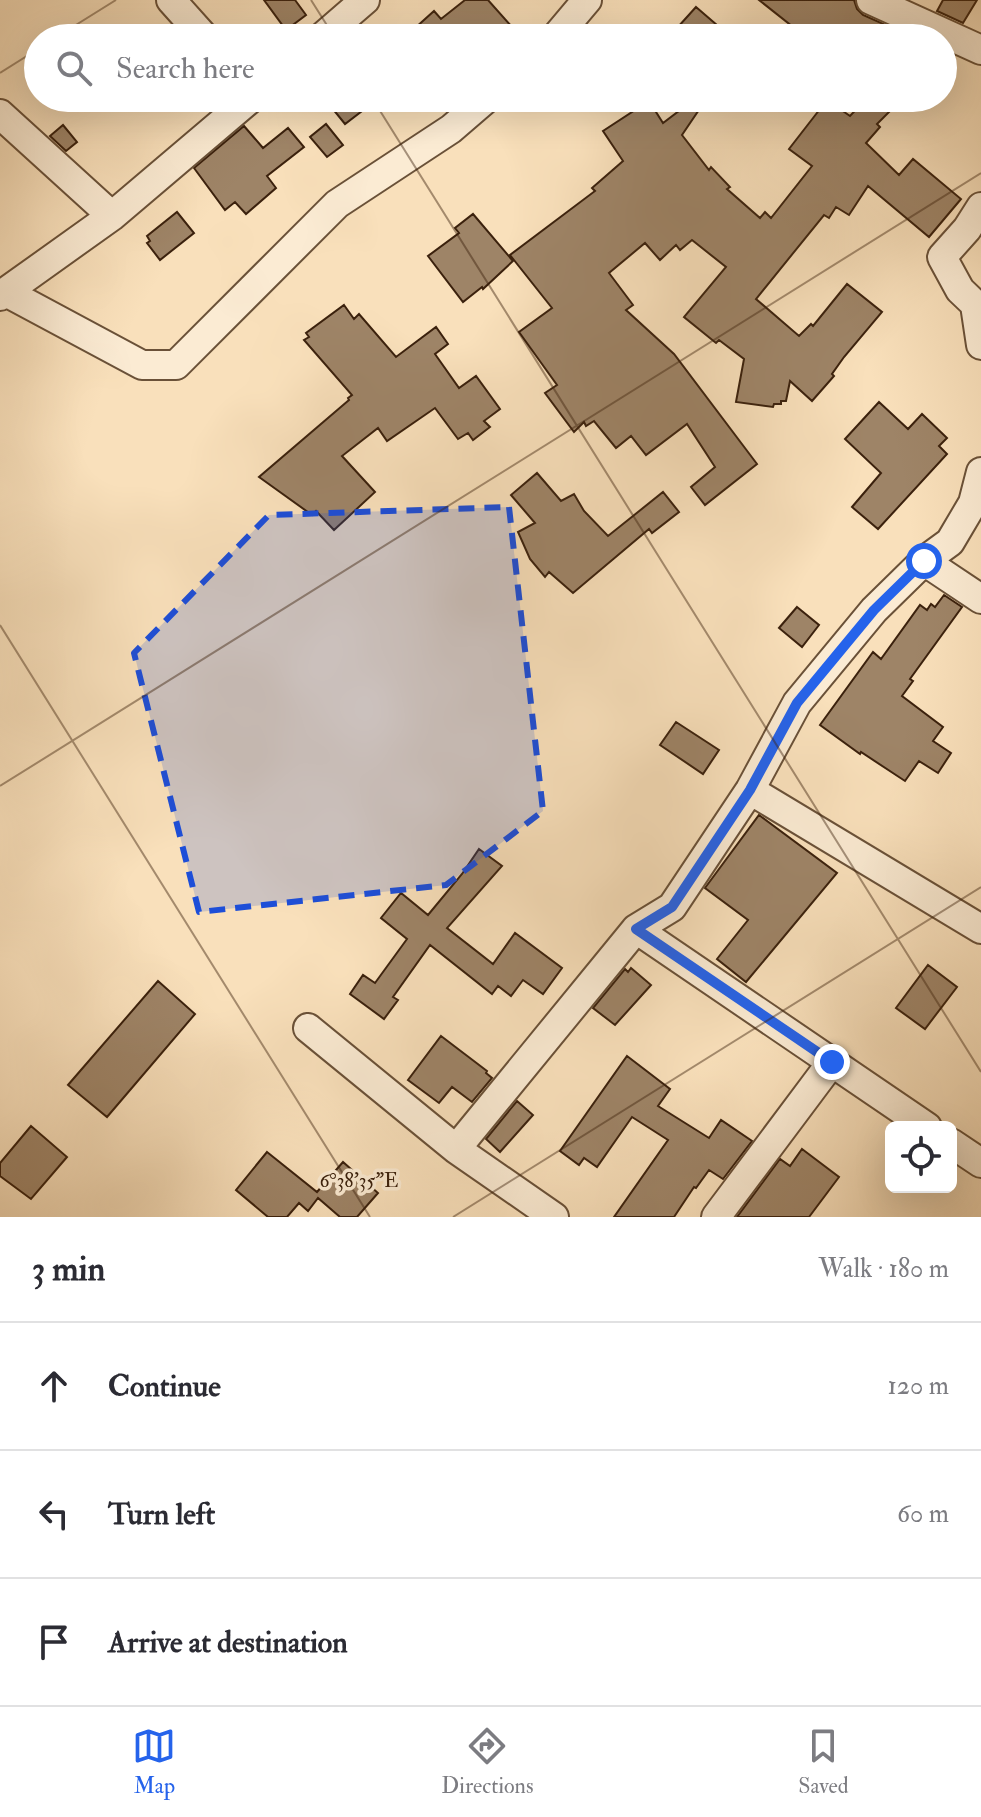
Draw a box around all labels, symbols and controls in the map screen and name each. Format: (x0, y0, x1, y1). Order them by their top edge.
search box (24, 24, 957, 112)
icon: search (52, 46, 96, 90)
text: Search here (116, 50, 255, 87)
route start (906, 543, 942, 579)
route end (814, 1044, 850, 1080)
map controls (885, 1121, 957, 1193)
button: locate (885, 1121, 957, 1193)
text: 6°38'35"E (320, 1168, 398, 1193)
text: 3 min (32, 1248, 105, 1291)
text: Walk · 180 m (819, 1253, 949, 1285)
icon: ahead (32, 1364, 76, 1408)
text: Continue (108, 1368, 221, 1405)
text: 120 m (888, 1370, 949, 1402)
icon: left (32, 1492, 76, 1536)
text: Turn left (108, 1496, 215, 1533)
text: 60 m (897, 1498, 949, 1530)
icon: arrive (32, 1620, 76, 1664)
text: Arrive at destination (108, 1624, 348, 1661)
tab: Map (132, 1724, 176, 1800)
tab: Directions (441, 1724, 534, 1800)
tab: Saved (798, 1724, 849, 1800)

